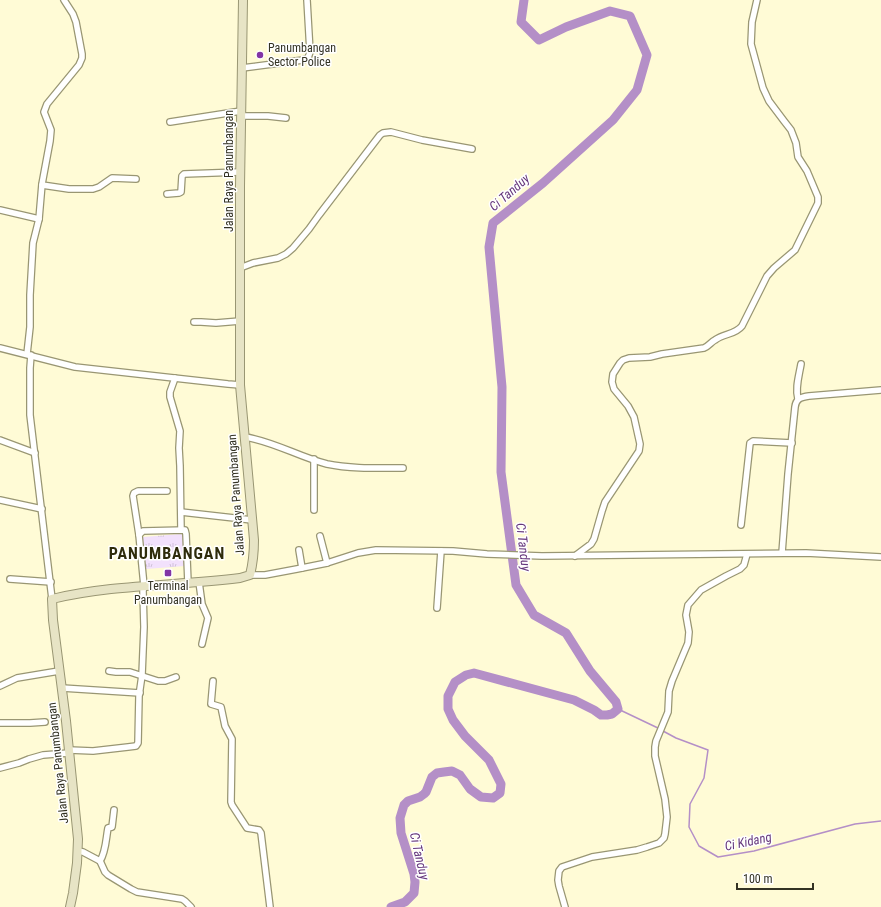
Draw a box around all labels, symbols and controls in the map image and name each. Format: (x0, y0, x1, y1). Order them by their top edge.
place label: Panumbangan Sector Police (268, 41, 336, 69)
marker: Panumbangan Sector Police (255, 50, 265, 60)
street label: Jalan Raya Panumbangan (222, 110, 236, 232)
water label: Ci Tanduy (486, 170, 533, 214)
street label: Jalan Raya Panumbangan (225, 433, 247, 556)
water label: Ci Tanduy (513, 522, 534, 573)
district label: PANUMBANGAN (109, 544, 225, 563)
marker: Terminal Panumbangan (163, 568, 173, 578)
place label: Terminal Panumbangan (134, 579, 202, 607)
street label: Jalan Raya Panumbangan (45, 701, 71, 824)
water label: Ci Kidang (723, 829, 773, 854)
water label: Ci Tanduy (407, 831, 432, 882)
scale bar (737, 865, 813, 891)
text: 100 m (743, 872, 773, 886)

